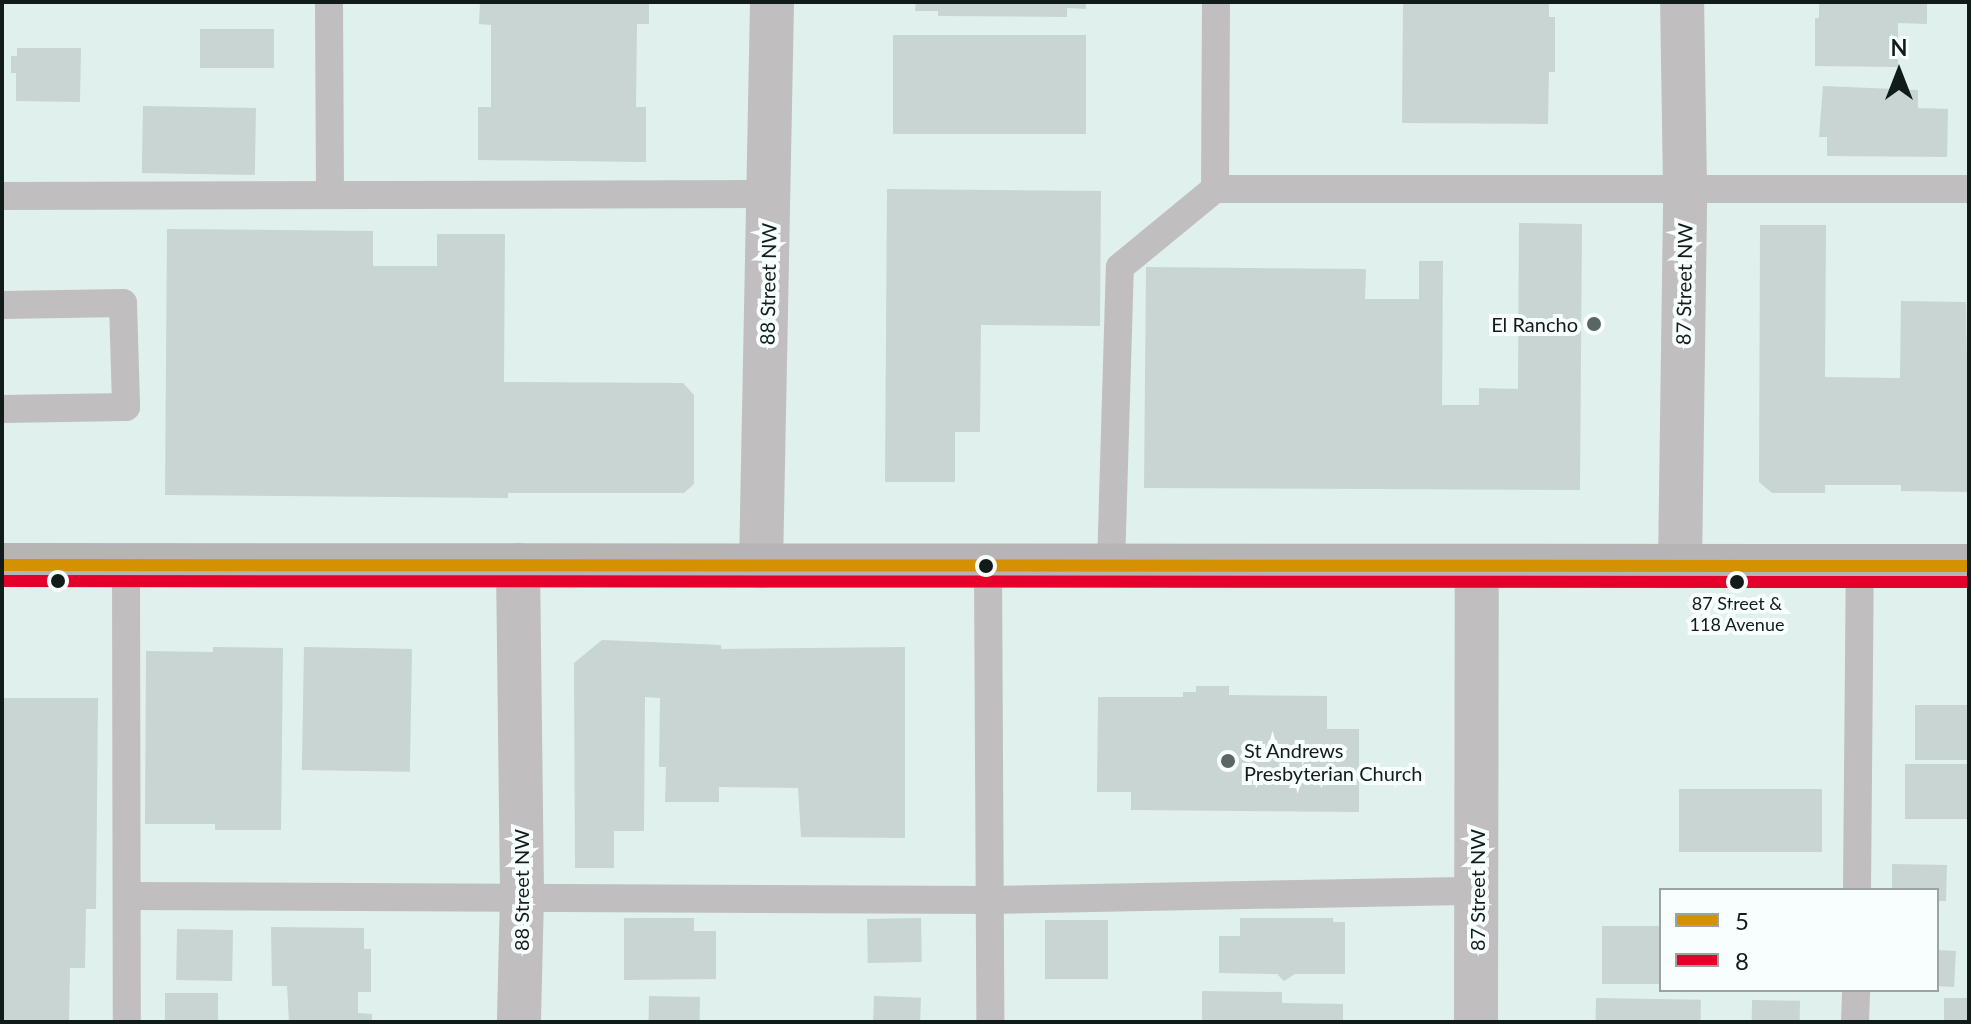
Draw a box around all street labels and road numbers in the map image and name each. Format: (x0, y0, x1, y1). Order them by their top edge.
street label: 88 Street NW (755, 223, 781, 345)
street label: 87 Street NW (1671, 223, 1697, 345)
street label: 88 Street NW (509, 829, 533, 951)
street label: 87 Street NW (1465, 829, 1489, 951)

